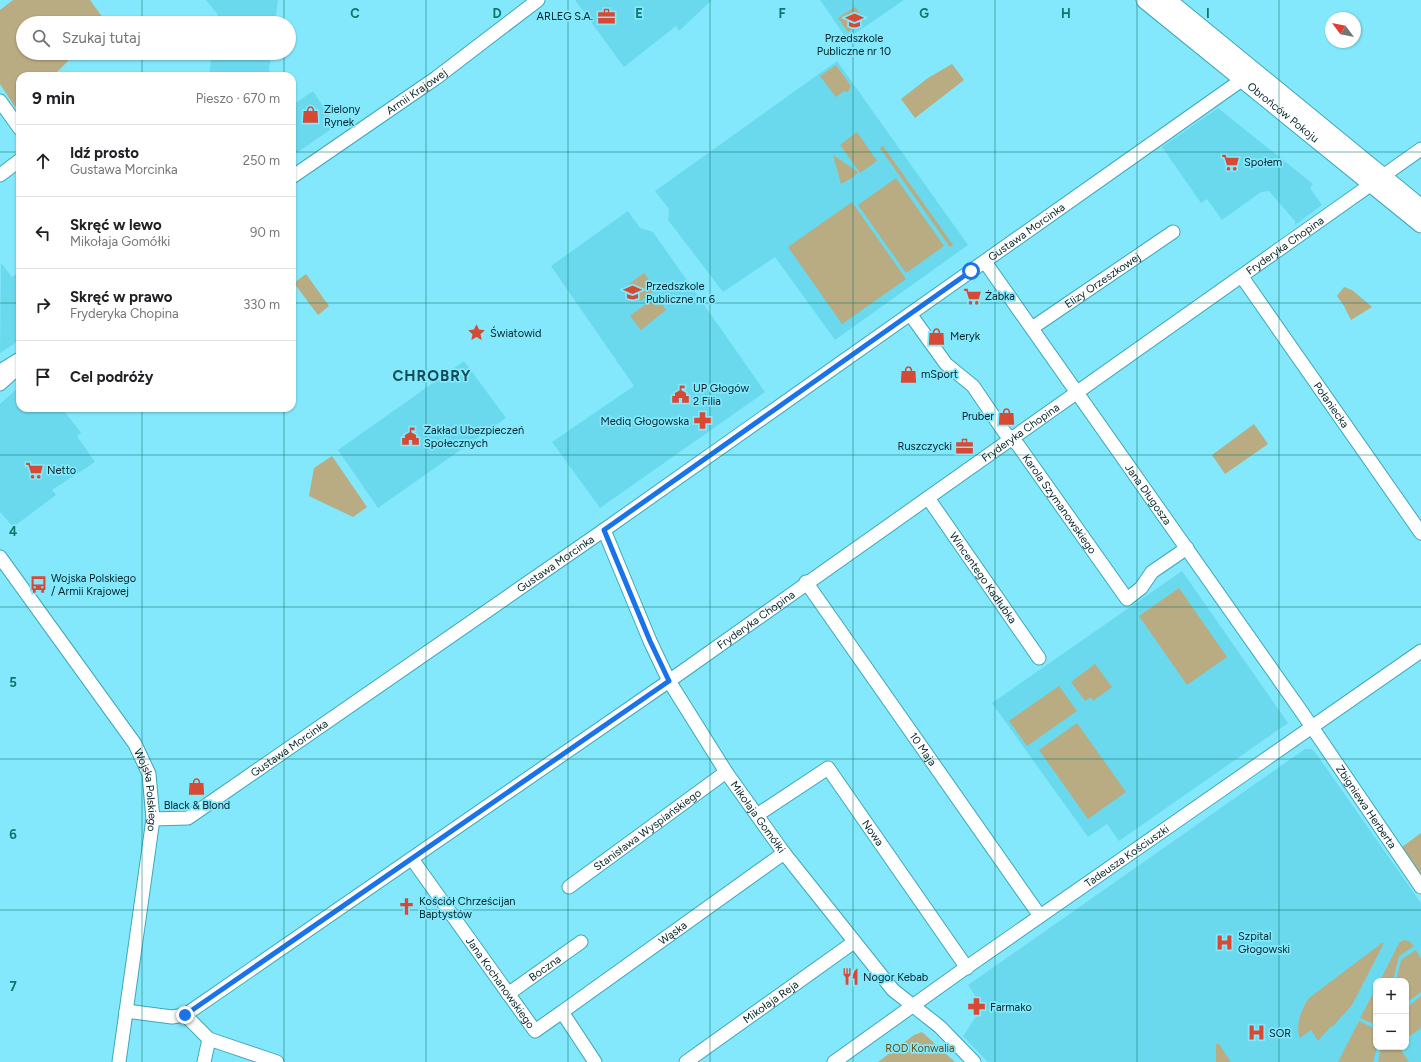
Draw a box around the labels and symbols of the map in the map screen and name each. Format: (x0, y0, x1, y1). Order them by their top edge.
text: C (350, 6, 360, 21)
text: D (492, 6, 502, 21)
office icon: ARLEG S.A. (596, 6, 616, 26)
text: E (635, 6, 643, 21)
text: F (778, 6, 786, 21)
text: G (919, 6, 929, 21)
text: H (1061, 6, 1071, 21)
text: I (1206, 6, 1210, 21)
place label: ARLEG S.A. (537, 10, 593, 23)
school or university icon: Przedszkole Publiczne nr 10 (844, 10, 864, 30)
north arrow (1325, 12, 1361, 48)
place label: Przedszkole Publiczne nr 10 (817, 32, 891, 58)
street label: Armii Krajowej (383, 66, 449, 117)
street label: Obrońców Pokoju (1245, 79, 1322, 145)
place label: Zielony Rynek (324, 103, 360, 129)
shop icon: Zielony Rynek (301, 105, 321, 125)
supermarket icon: Społem (1221, 152, 1241, 172)
place label: Społem (1244, 156, 1282, 169)
street label: Gustawa Morcinka (985, 200, 1067, 263)
street label: Fryderyka Chopina (1244, 213, 1326, 277)
street label: Elizy Orzeszkowej (1062, 250, 1143, 310)
route start (962, 262, 980, 280)
place label: Przedszkole Publiczne nr 6 (646, 280, 715, 306)
school or university icon: Przedszkole Publiczne nr 6 (623, 282, 643, 302)
supermarket icon: Żabka (962, 286, 982, 306)
place label: Żabka (985, 290, 1015, 303)
place icon: Światowid (467, 323, 487, 343)
place label: Światowid (490, 326, 542, 340)
shop icon: Meryk (927, 326, 947, 346)
place label: Meryk (950, 330, 981, 343)
shop icon: mSport (898, 364, 918, 384)
district label: CHROBRY (392, 367, 472, 385)
place label: mSport (921, 368, 958, 381)
street label: Połaniecka (1311, 379, 1352, 430)
place label: UP Głogów 2 Filia (693, 382, 749, 408)
public building icon: UP Głogów 2 Filia (670, 384, 690, 404)
street label: Fryderyka Chopina (979, 401, 1062, 464)
shop icon: Pruber (997, 406, 1017, 426)
place label: Pruber (962, 410, 994, 423)
pharmacy icon: Mediq Głogowska (692, 411, 712, 431)
place label: Mediq Głogowska (601, 415, 689, 428)
place label: Zakład Ubezpieczeń Społecznych (424, 424, 524, 450)
public building icon: Zakład Ubezpieczeń Społecznych (401, 426, 421, 446)
office icon: Ruszczycki (955, 436, 975, 456)
place label: Ruszczycki (898, 440, 952, 453)
street label: Karola Szymanowskiego (1020, 451, 1099, 556)
supermarket icon: Netto (24, 460, 44, 480)
street label: Jana Długosza (1123, 461, 1174, 527)
place label: Netto (47, 464, 76, 477)
text: 4 (9, 524, 17, 539)
street label: Wincentego Kadłubka (947, 529, 1020, 626)
street label: Gustawa Morcinka (514, 532, 597, 595)
place label: Wojska Polskiego / Armii Krajowej (51, 572, 136, 598)
bus stop icon: Wojska Polskiego / Armii Krajowej (28, 574, 48, 594)
street label: Fryderyka Chopina (715, 588, 797, 651)
text: 5 (9, 675, 17, 690)
street label: Gustawa Morcinka (248, 717, 330, 779)
street label: 10 Maja (907, 730, 939, 768)
street label: Wojska Polskiego (132, 746, 159, 832)
street label: Zbigniewa Herberta (1333, 763, 1399, 851)
shop icon: Black & Blond (187, 777, 207, 797)
street label: Mikołaja Gomółki (728, 778, 788, 855)
street label: Stanisława Wyspiańskiego (591, 786, 704, 873)
place label: Black & Blond (164, 799, 230, 812)
street label: Nowa (859, 817, 887, 848)
street label: Tadeusza Kościuszki (1082, 822, 1171, 890)
text: 6 (9, 827, 17, 842)
place label: Kościół Chrześcijan Baptystów (419, 895, 515, 921)
church icon: Kościół Chrześcijan Baptystów (396, 897, 416, 917)
street label: Wąska (656, 918, 689, 947)
place label: Szpital Głogowski (1238, 930, 1290, 956)
hospital icon: Szpital Głogowski (1215, 932, 1235, 952)
street label: Jana Kochanowskiego (463, 934, 538, 1031)
street label: Boczna (526, 952, 563, 984)
restaurant icon: Nogor Kebab (840, 967, 860, 987)
place label: Nogor Kebab (863, 971, 928, 984)
street label: Mikołaja Reja (740, 977, 801, 1026)
text: 7 (9, 979, 17, 994)
pharmacy icon: Farmako (967, 997, 987, 1017)
place label: Farmako (990, 1001, 1032, 1014)
route end (176, 1006, 194, 1024)
hospital icon: SOR (1246, 1023, 1266, 1043)
place label: SOR (1269, 1027, 1291, 1040)
park label: ROD Konwalia (885, 1042, 955, 1055)

